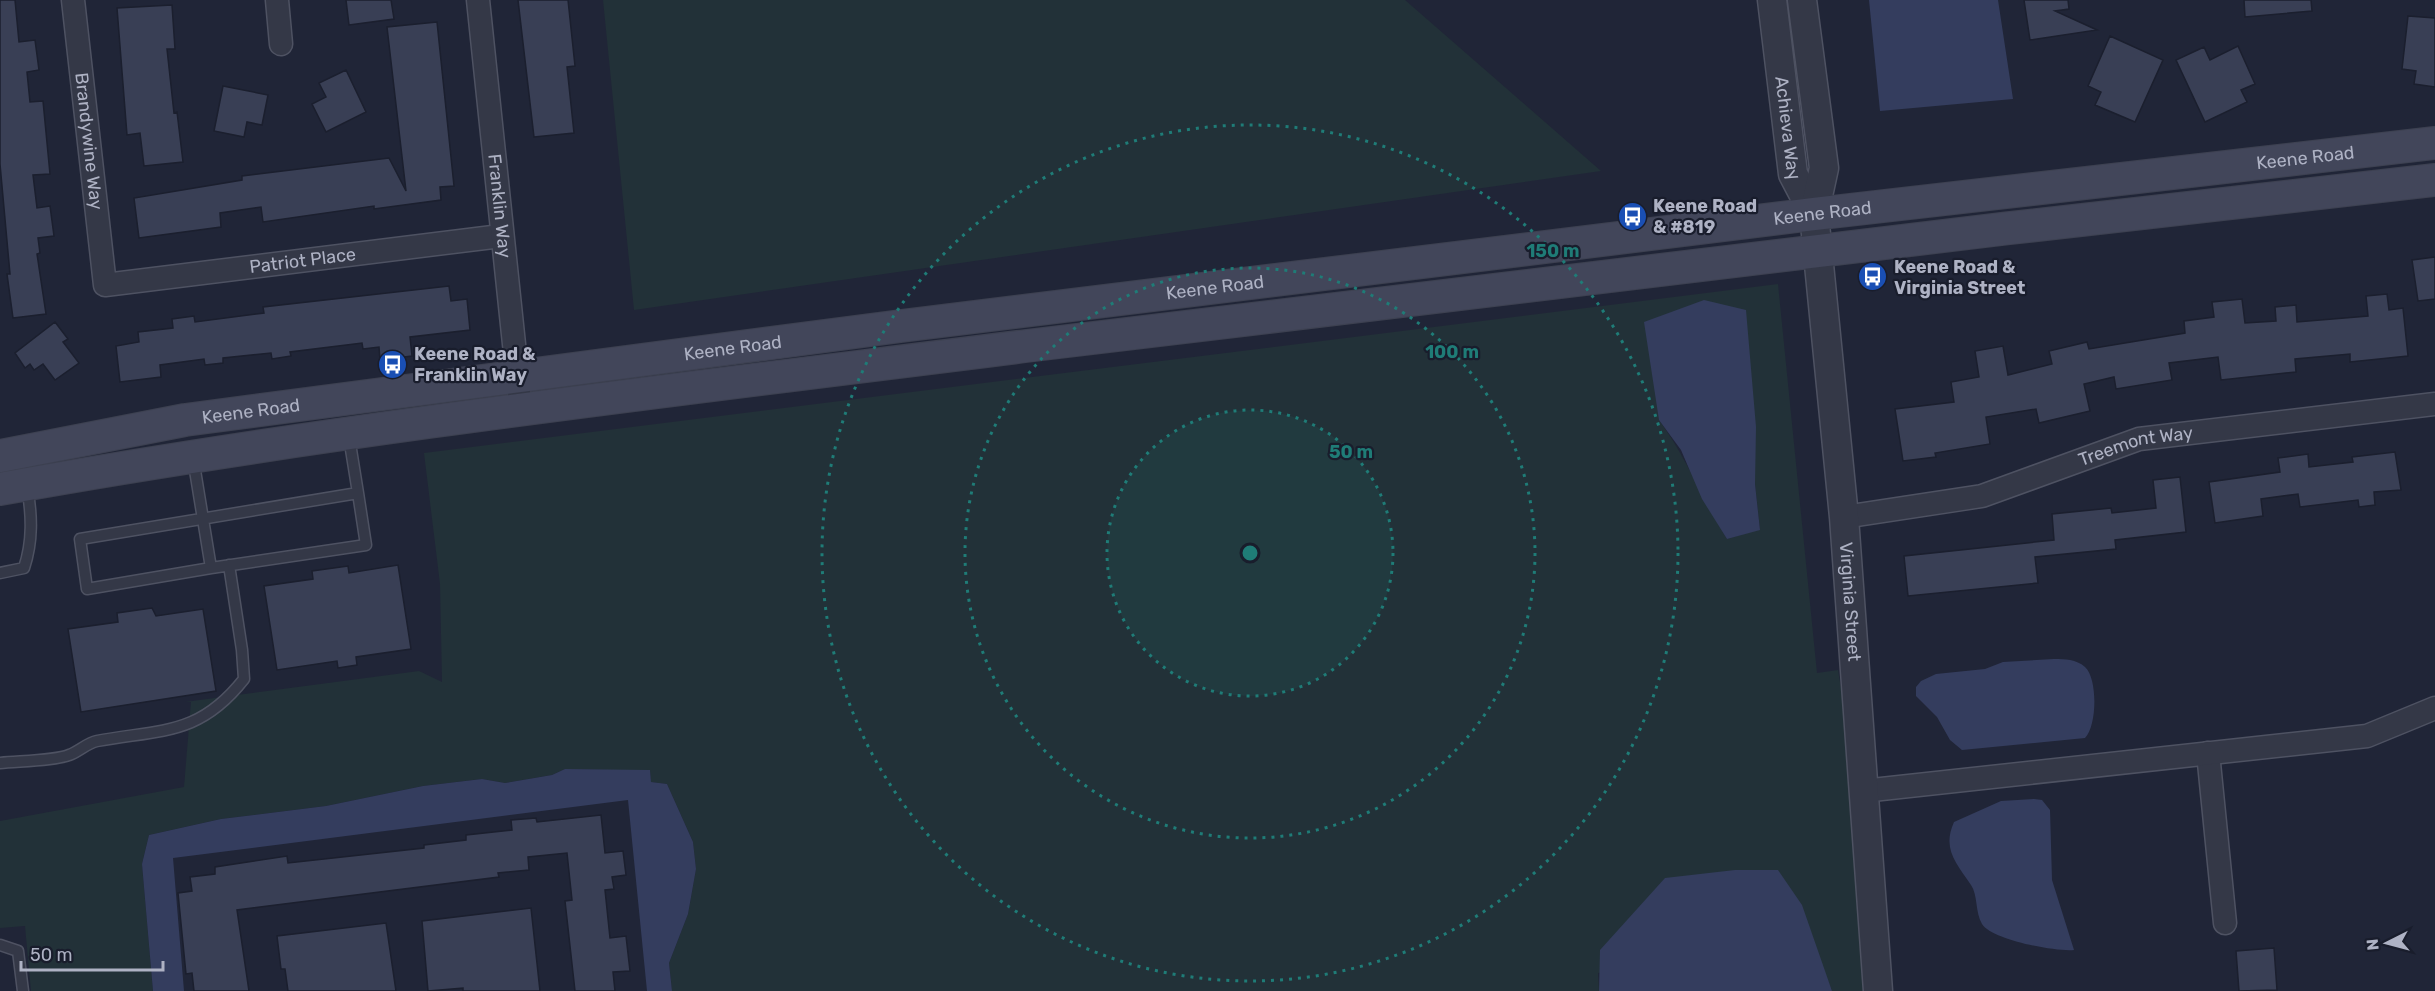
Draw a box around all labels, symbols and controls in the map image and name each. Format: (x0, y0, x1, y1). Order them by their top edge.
street label: Brandywine Way (70, 71, 107, 211)
street label: Achieva Way (1770, 75, 1806, 184)
street label: Keene Road (2255, 141, 2356, 174)
street label: Franklin Way (483, 153, 516, 259)
place label: Keene Road & #819 (1653, 195, 1757, 238)
street label: Keene Road (1772, 197, 1873, 230)
bus stop icon: Keene Road & #819 (1616, 200, 1648, 232)
text: 150 m (1526, 240, 1580, 262)
street label: Patriot Place (248, 243, 357, 278)
place label: Keene Road & Virginia Street (1894, 256, 2025, 299)
bus stop icon: Keene Road & Virginia Street (1857, 261, 1889, 293)
street label: Keene Road (1165, 271, 1265, 304)
street label: Keene Road (683, 331, 783, 365)
text: 100 m (1425, 341, 1479, 363)
place label: Keene Road & Franklin Way (414, 343, 536, 386)
bus stop icon: Keene Road & Franklin Way (377, 348, 409, 380)
street label: Keene Road (201, 394, 301, 429)
street label: Treemont Way (2076, 422, 2194, 471)
text: 50 m (1329, 441, 1373, 463)
street label: Virginia Street (1835, 541, 1865, 662)
centre of rings (1240, 543, 1260, 563)
north arrow (2357, 913, 2417, 973)
scale bar (21, 934, 164, 972)
text: N (2363, 938, 2383, 951)
text: 50 m (30, 944, 73, 966)

